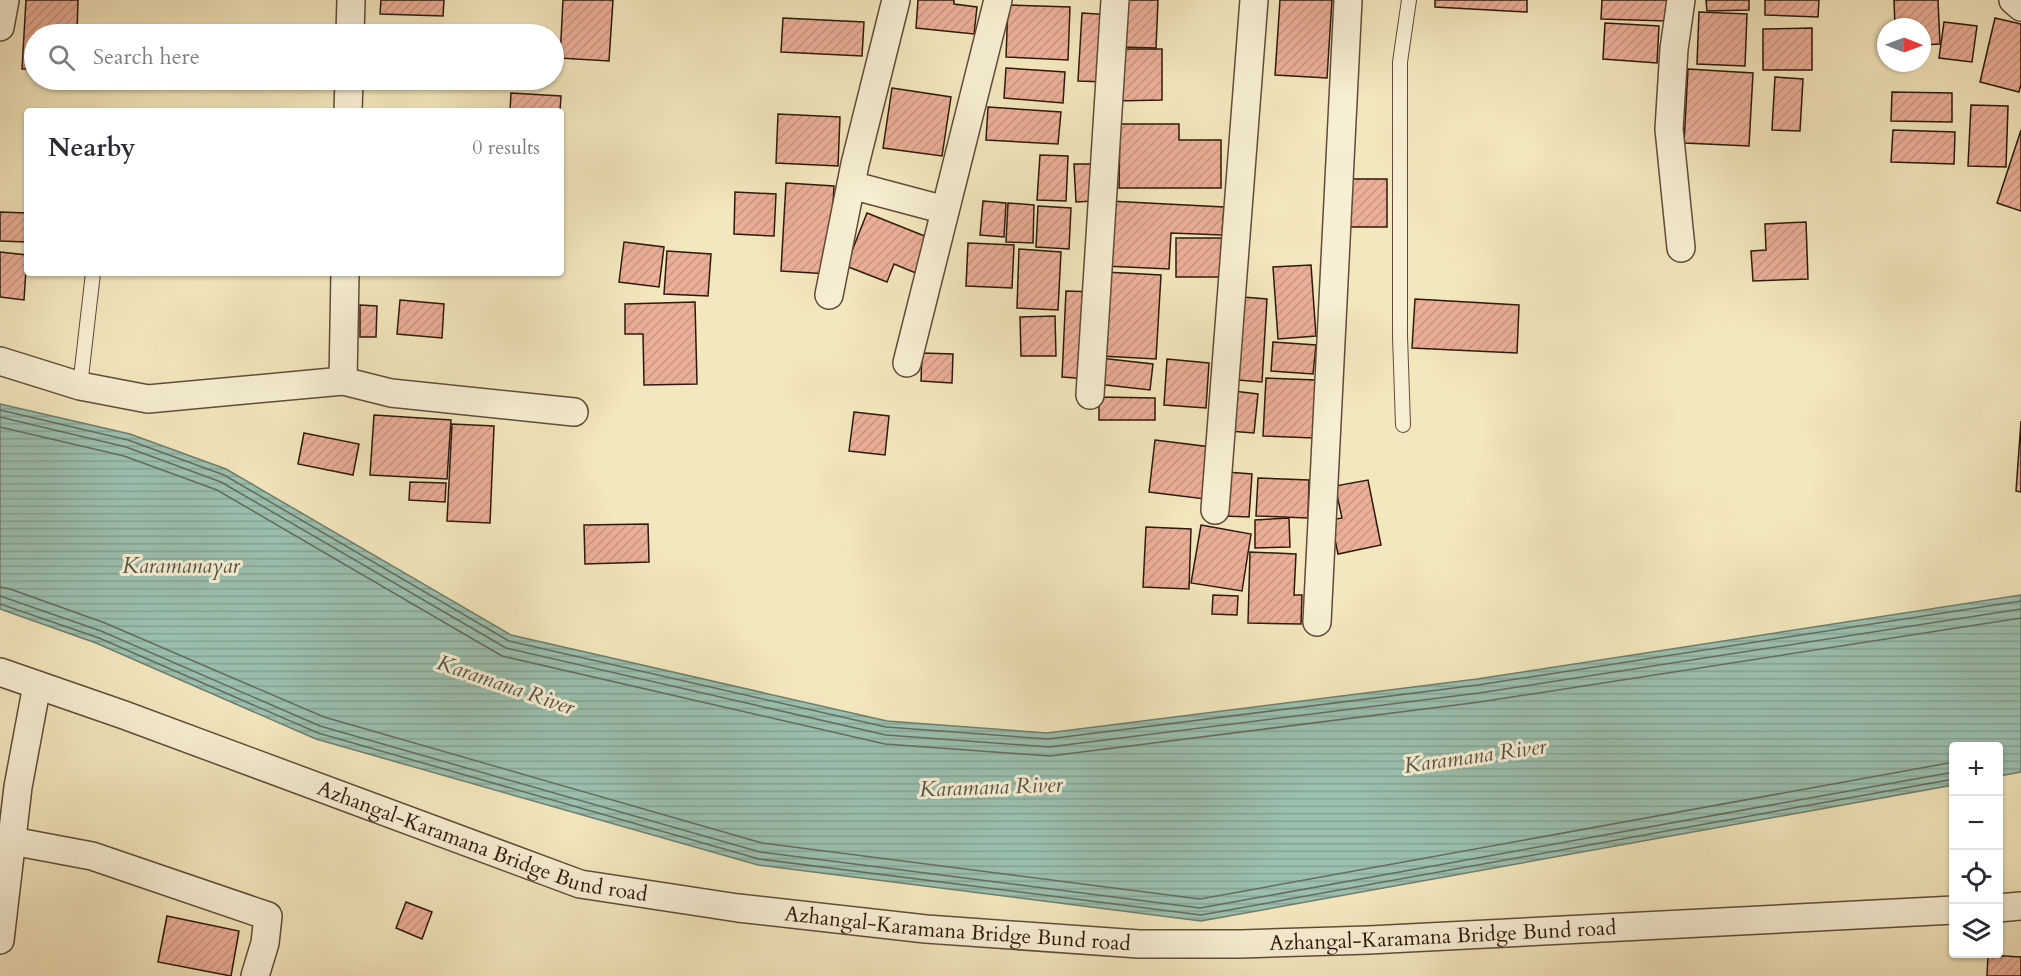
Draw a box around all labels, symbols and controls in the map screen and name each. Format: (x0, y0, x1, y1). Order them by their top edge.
north arrow (1877, 18, 1931, 72)
search box (24, 24, 564, 90)
icon: search (45, 41, 78, 74)
text: Search here (93, 42, 200, 72)
text: Nearby (48, 130, 136, 165)
text: 0 results (472, 134, 540, 161)
water label: Karamanayar (122, 551, 241, 581)
water label: Karamana River (433, 647, 579, 723)
water label: Karamana River (1402, 731, 1549, 781)
map controls (1949, 742, 2003, 958)
button: + (1949, 742, 2003, 796)
water label: Karamana River (919, 769, 1064, 804)
street label: Azhangal-Karamana Bridge Bund road (313, 774, 649, 909)
button: − (1949, 796, 2003, 850)
button: locate (1949, 850, 2003, 904)
street label: Azhangal-Karamana Bridge Bund road (783, 899, 1132, 958)
button: layers (1949, 904, 2003, 958)
street label: Azhangal-Karamana Bridge Bund road (1269, 913, 1617, 958)

